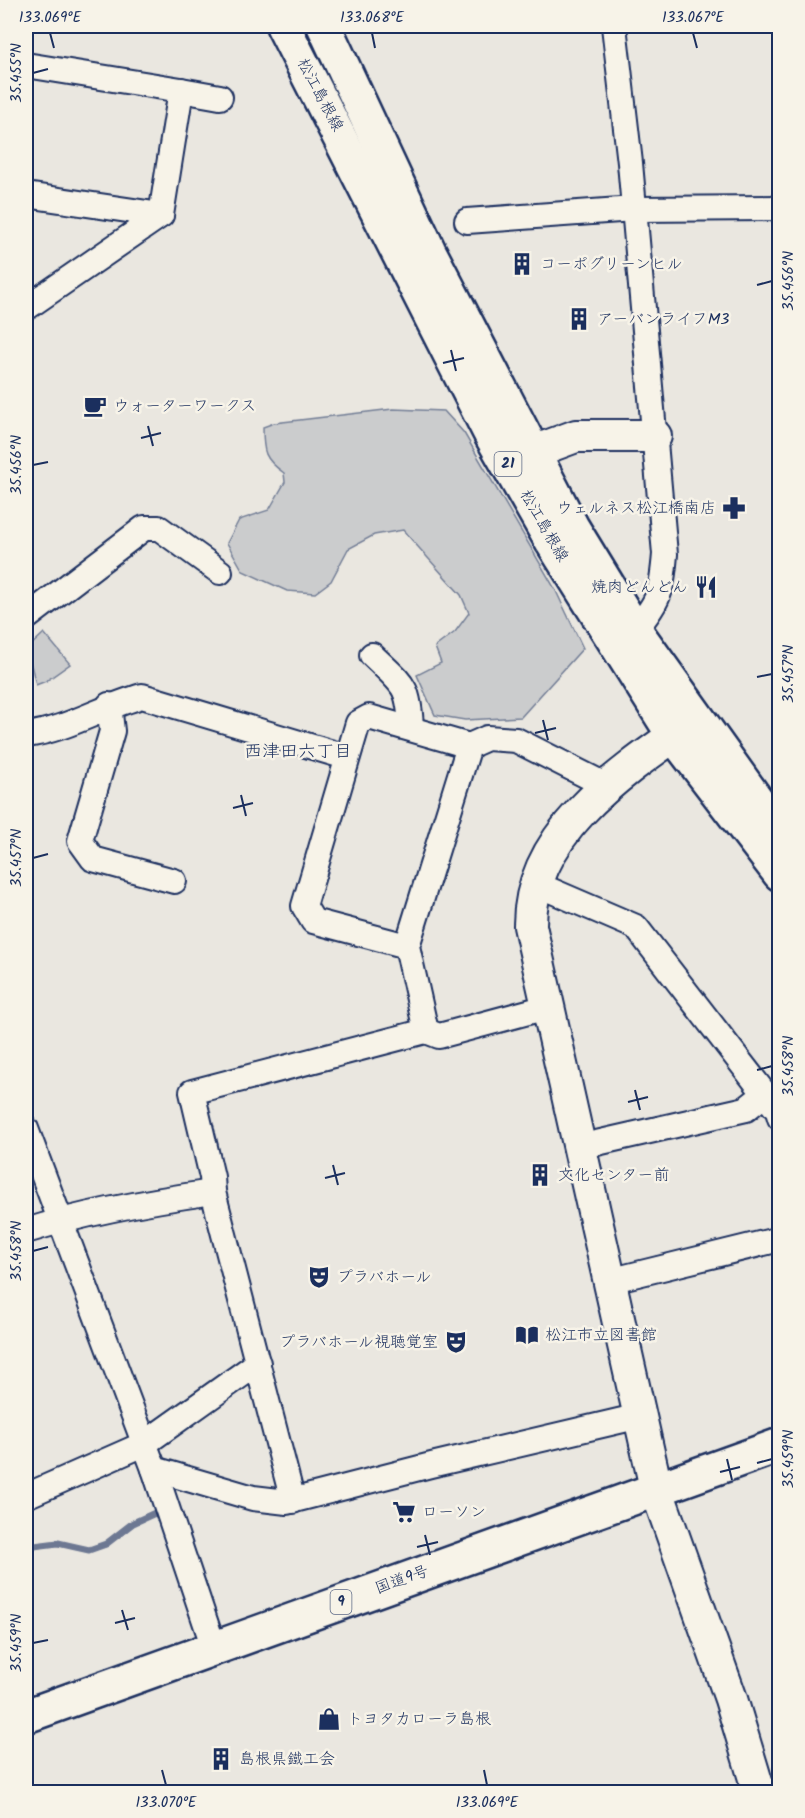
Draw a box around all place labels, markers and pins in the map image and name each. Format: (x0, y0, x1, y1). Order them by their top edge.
building icon: コーポグリーンヒル (509, 251, 535, 277)
place label: コーポグリーンヒル (540, 252, 683, 277)
building icon: アーバンライフM3 (566, 306, 592, 332)
place label: アーバンライフM3 (597, 307, 729, 332)
cafe icon: ウォーターワークス (82, 393, 108, 419)
place label: ウォーターワークス (113, 394, 256, 419)
pharmacy icon: ウェルネス松江橋南店 (721, 495, 747, 521)
place label: ウェルネス松江橋南店 (556, 496, 716, 521)
restaurant icon: 焼肉どんどん (693, 574, 719, 600)
place label: 焼肉どんどん (591, 575, 688, 600)
building icon: 文化センター前 (527, 1162, 553, 1188)
place label: 文化センター前 (558, 1163, 669, 1188)
theatre icon: プラバホール (306, 1264, 332, 1290)
place label: プラバホール (337, 1265, 431, 1290)
library icon: 松江市立図書館 (514, 1322, 540, 1348)
place label: 松江市立図書館 (545, 1323, 657, 1348)
theatre icon: プラバホール視聴覚室 (443, 1329, 469, 1355)
place label: プラバホール視聴覚室 (280, 1330, 438, 1355)
supermarket icon: ローソン (391, 1499, 417, 1525)
place label: ローソン (422, 1500, 486, 1525)
shop icon: トヨタカローラ島根 (316, 1706, 342, 1732)
place label: トヨタカローラ島根 (347, 1707, 491, 1732)
building icon: 島根県鐵工会 (208, 1746, 234, 1772)
place label: 島根県鐵工会 (239, 1747, 335, 1772)

